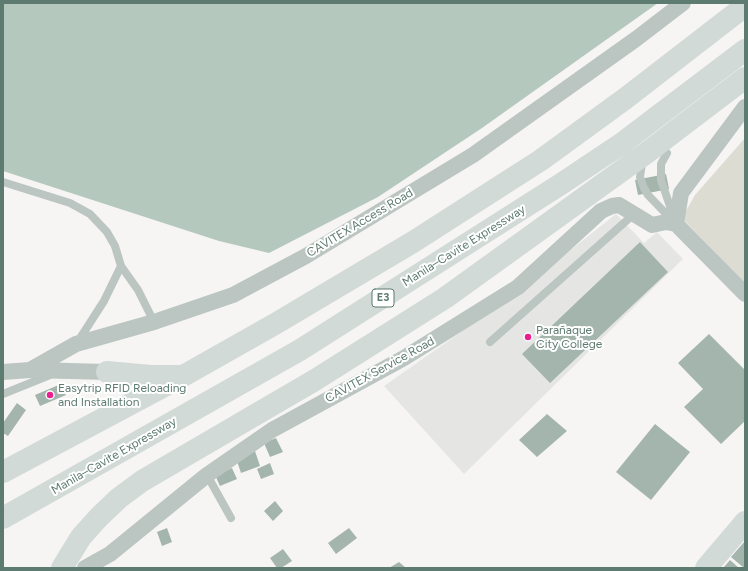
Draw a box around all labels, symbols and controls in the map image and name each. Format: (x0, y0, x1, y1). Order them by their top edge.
street label: CAVITEX Access Road (304, 186, 416, 260)
street label: Manila–Cavite Expressway (400, 202, 528, 290)
road number: E3 (372, 289, 394, 307)
place label: Parañaque City College (536, 323, 602, 351)
marker: Parañaque City College (523, 332, 533, 342)
street label: CAVITEX Service Road (323, 334, 437, 406)
place label: Easytrip RFID Reloading and Installation (58, 381, 186, 409)
marker: Easytrip RFID Reloading and Installation (45, 390, 55, 400)
street label: Manila–Cavite Expressway (49, 414, 179, 498)

